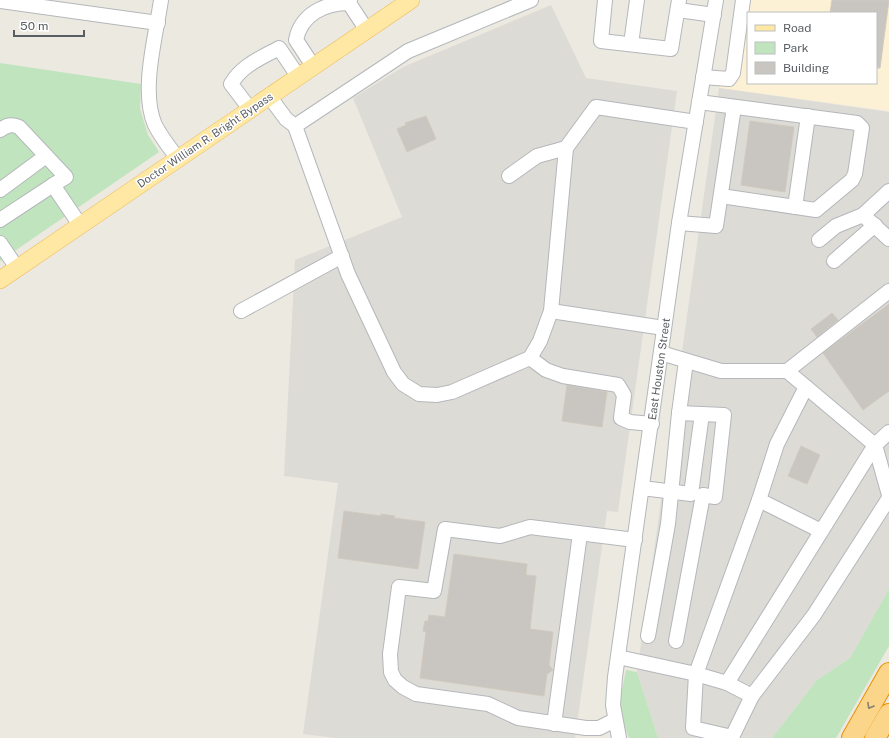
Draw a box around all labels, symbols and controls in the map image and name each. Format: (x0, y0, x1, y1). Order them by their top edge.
scale bar (14, 12, 84, 38)
legend (747, 12, 877, 84)
text: 50 m (20, 19, 48, 33)
text: Road (783, 21, 811, 35)
text: Park (783, 41, 809, 55)
text: Building (783, 61, 829, 75)
street label: Doctor William R. Bright Bypass (135, 90, 275, 190)
street label: East Houston Street (646, 317, 672, 421)
one-way arrow (868, 702, 875, 709)

